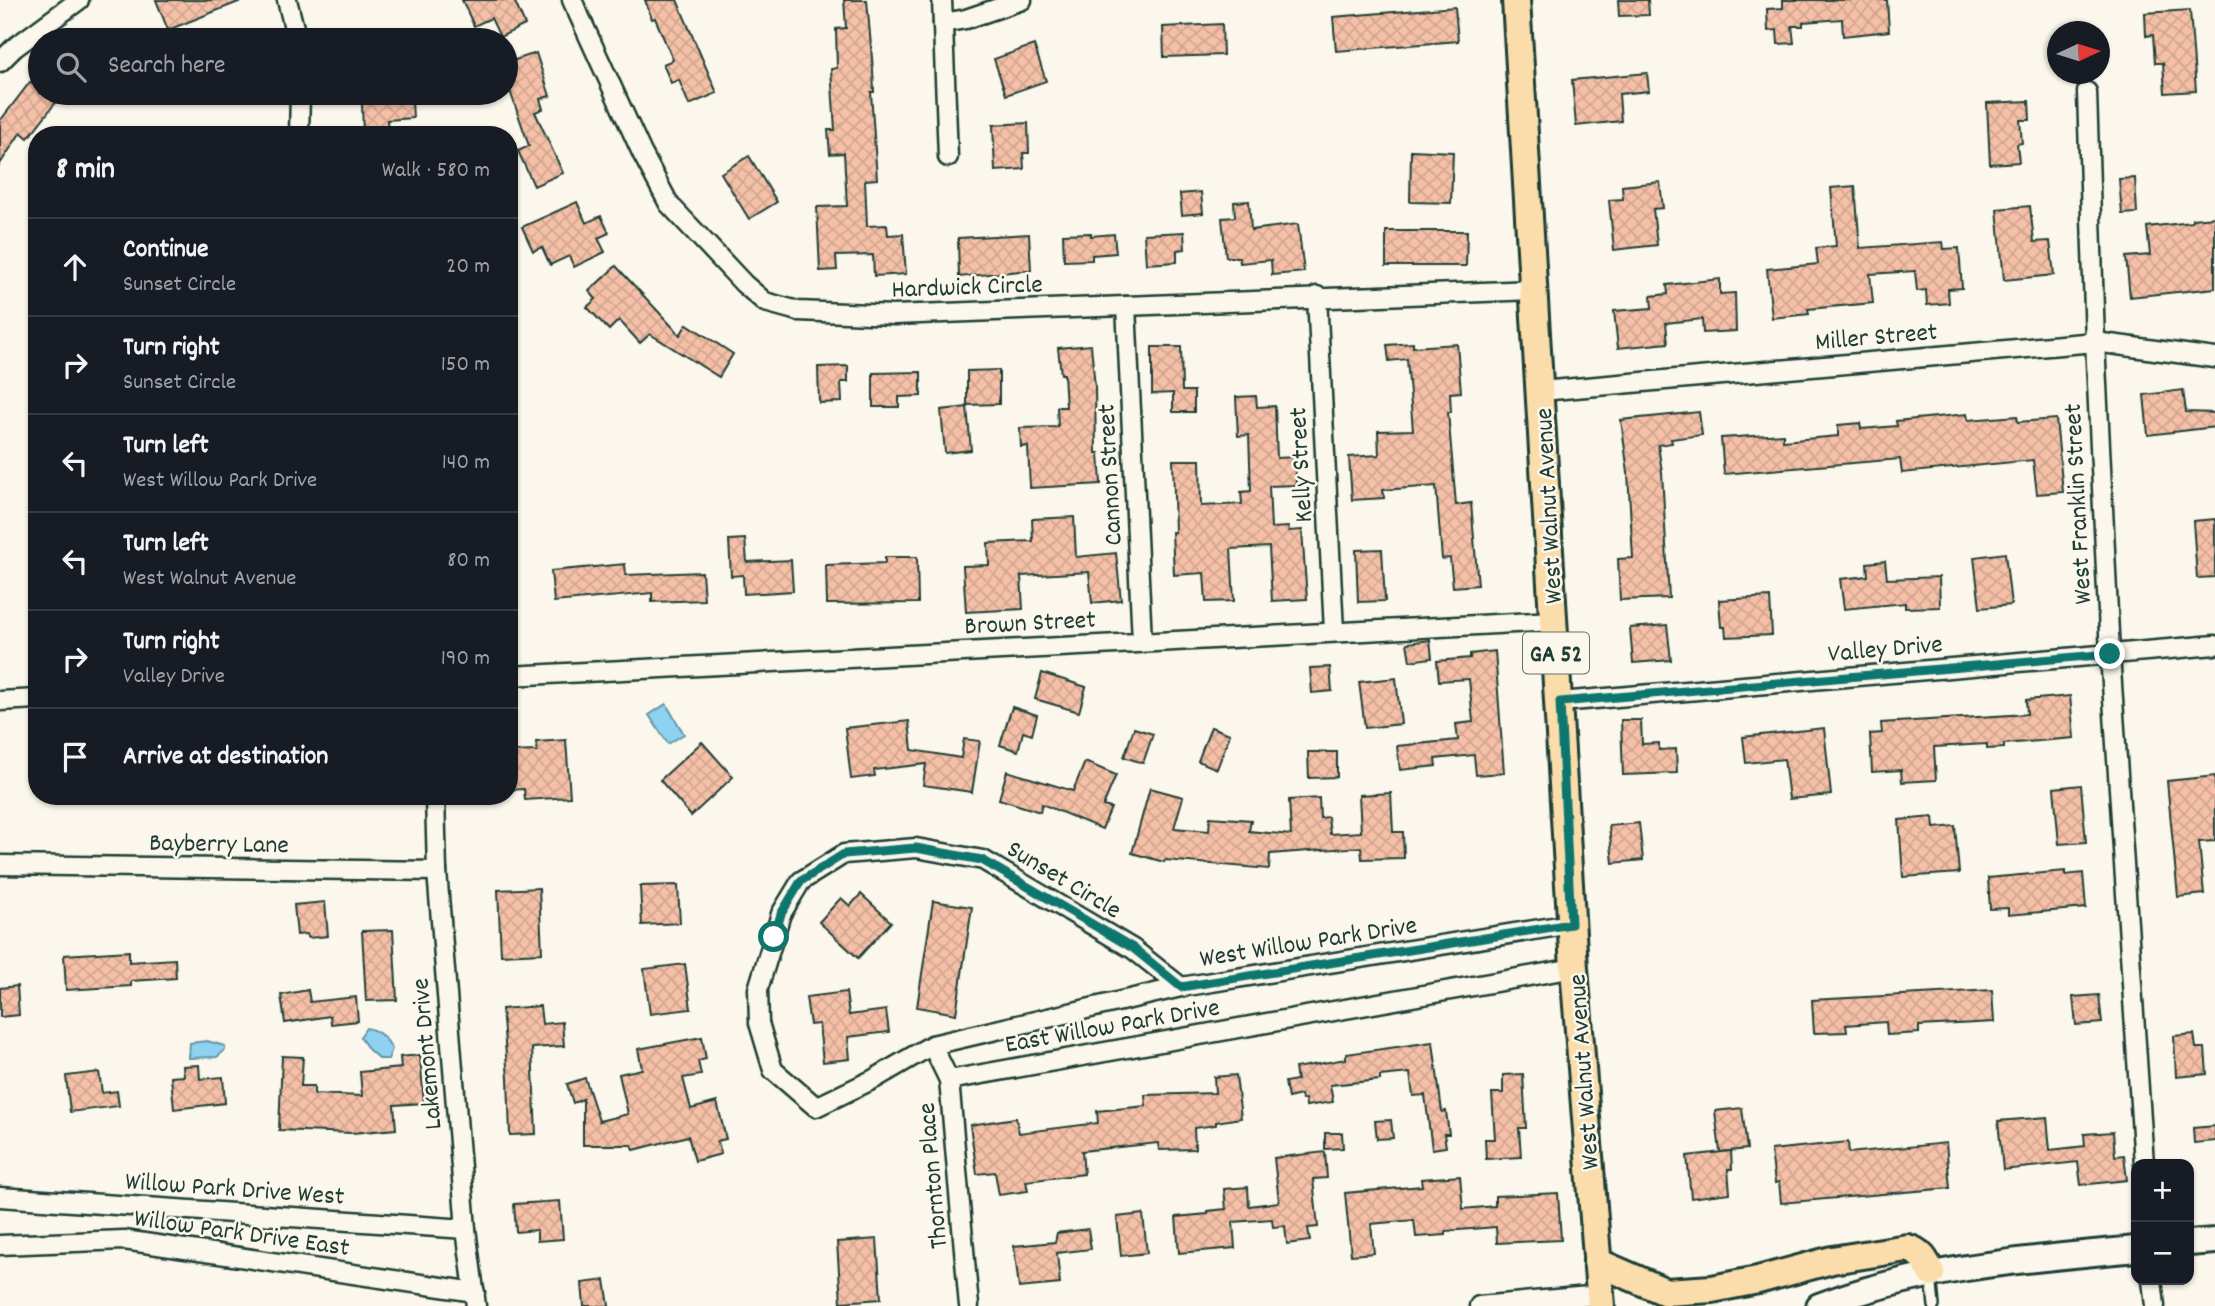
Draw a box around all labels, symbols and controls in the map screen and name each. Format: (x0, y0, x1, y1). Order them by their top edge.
north arrow (2047, 21, 2110, 84)
search box (28, 28, 518, 105)
icon: search (52, 48, 90, 86)
text: Search here (108, 48, 226, 85)
text: 8 min (56, 150, 115, 193)
text: Walk · 580 m (382, 155, 490, 188)
text: Continue (123, 232, 208, 269)
icon: ahead (56, 248, 94, 286)
text: 20 m (446, 251, 490, 284)
street label: Hardwick Circle (891, 267, 1043, 310)
text: Sunset Circle (123, 269, 236, 302)
street label: Miller Street (1814, 315, 1939, 362)
text: Turn right (123, 330, 220, 367)
icon: right (56, 346, 94, 384)
text: 150 m (441, 349, 490, 382)
text: Sunset Circle (123, 367, 236, 400)
street label: West Franklin Street (2056, 402, 2103, 605)
street label: Cannon Street (1089, 403, 1134, 547)
street label: Kelly Street (1281, 406, 1324, 523)
street label: West Walnut Avenue (1527, 407, 1574, 605)
text: Turn left (123, 428, 209, 465)
icon: left (56, 444, 94, 482)
text: 140 m (442, 447, 490, 480)
text: West Willow Park Drive (123, 465, 317, 498)
text: Turn left (123, 526, 209, 563)
icon: left (56, 542, 94, 580)
text: 80 m (447, 545, 490, 578)
text: West Walnut Avenue (123, 563, 296, 596)
street label: Brown Street (964, 603, 1097, 646)
text: Turn right (123, 624, 220, 661)
street label: Valley Drive (1826, 627, 1944, 674)
road number: GA 52 (1523, 632, 1589, 674)
route end (2094, 638, 2125, 669)
icon: right (56, 640, 94, 678)
text: 190 m (441, 643, 490, 676)
text: Valley Drive (123, 661, 225, 694)
icon: arrive (56, 738, 94, 776)
text: Arrive at destination (123, 739, 328, 776)
street label: Bayberry Lane (149, 826, 289, 865)
street label: Sunset Circle (999, 832, 1128, 930)
street label: West Willow Park Drive (1197, 908, 1420, 979)
route start (758, 921, 789, 952)
street label: West Walnut Avenue (1560, 973, 1611, 1171)
street label: Lakemont Drive (403, 976, 454, 1131)
street label: East Willow Park Drive (1002, 990, 1223, 1065)
street label: Thornton Place (910, 1101, 959, 1250)
map controls (2131, 1159, 2194, 1285)
button: + (2131, 1159, 2194, 1222)
street label: Willow Park Drive West (124, 1164, 346, 1217)
street label: Willow Park Drive East (131, 1201, 352, 1268)
button: − (2131, 1222, 2194, 1285)

